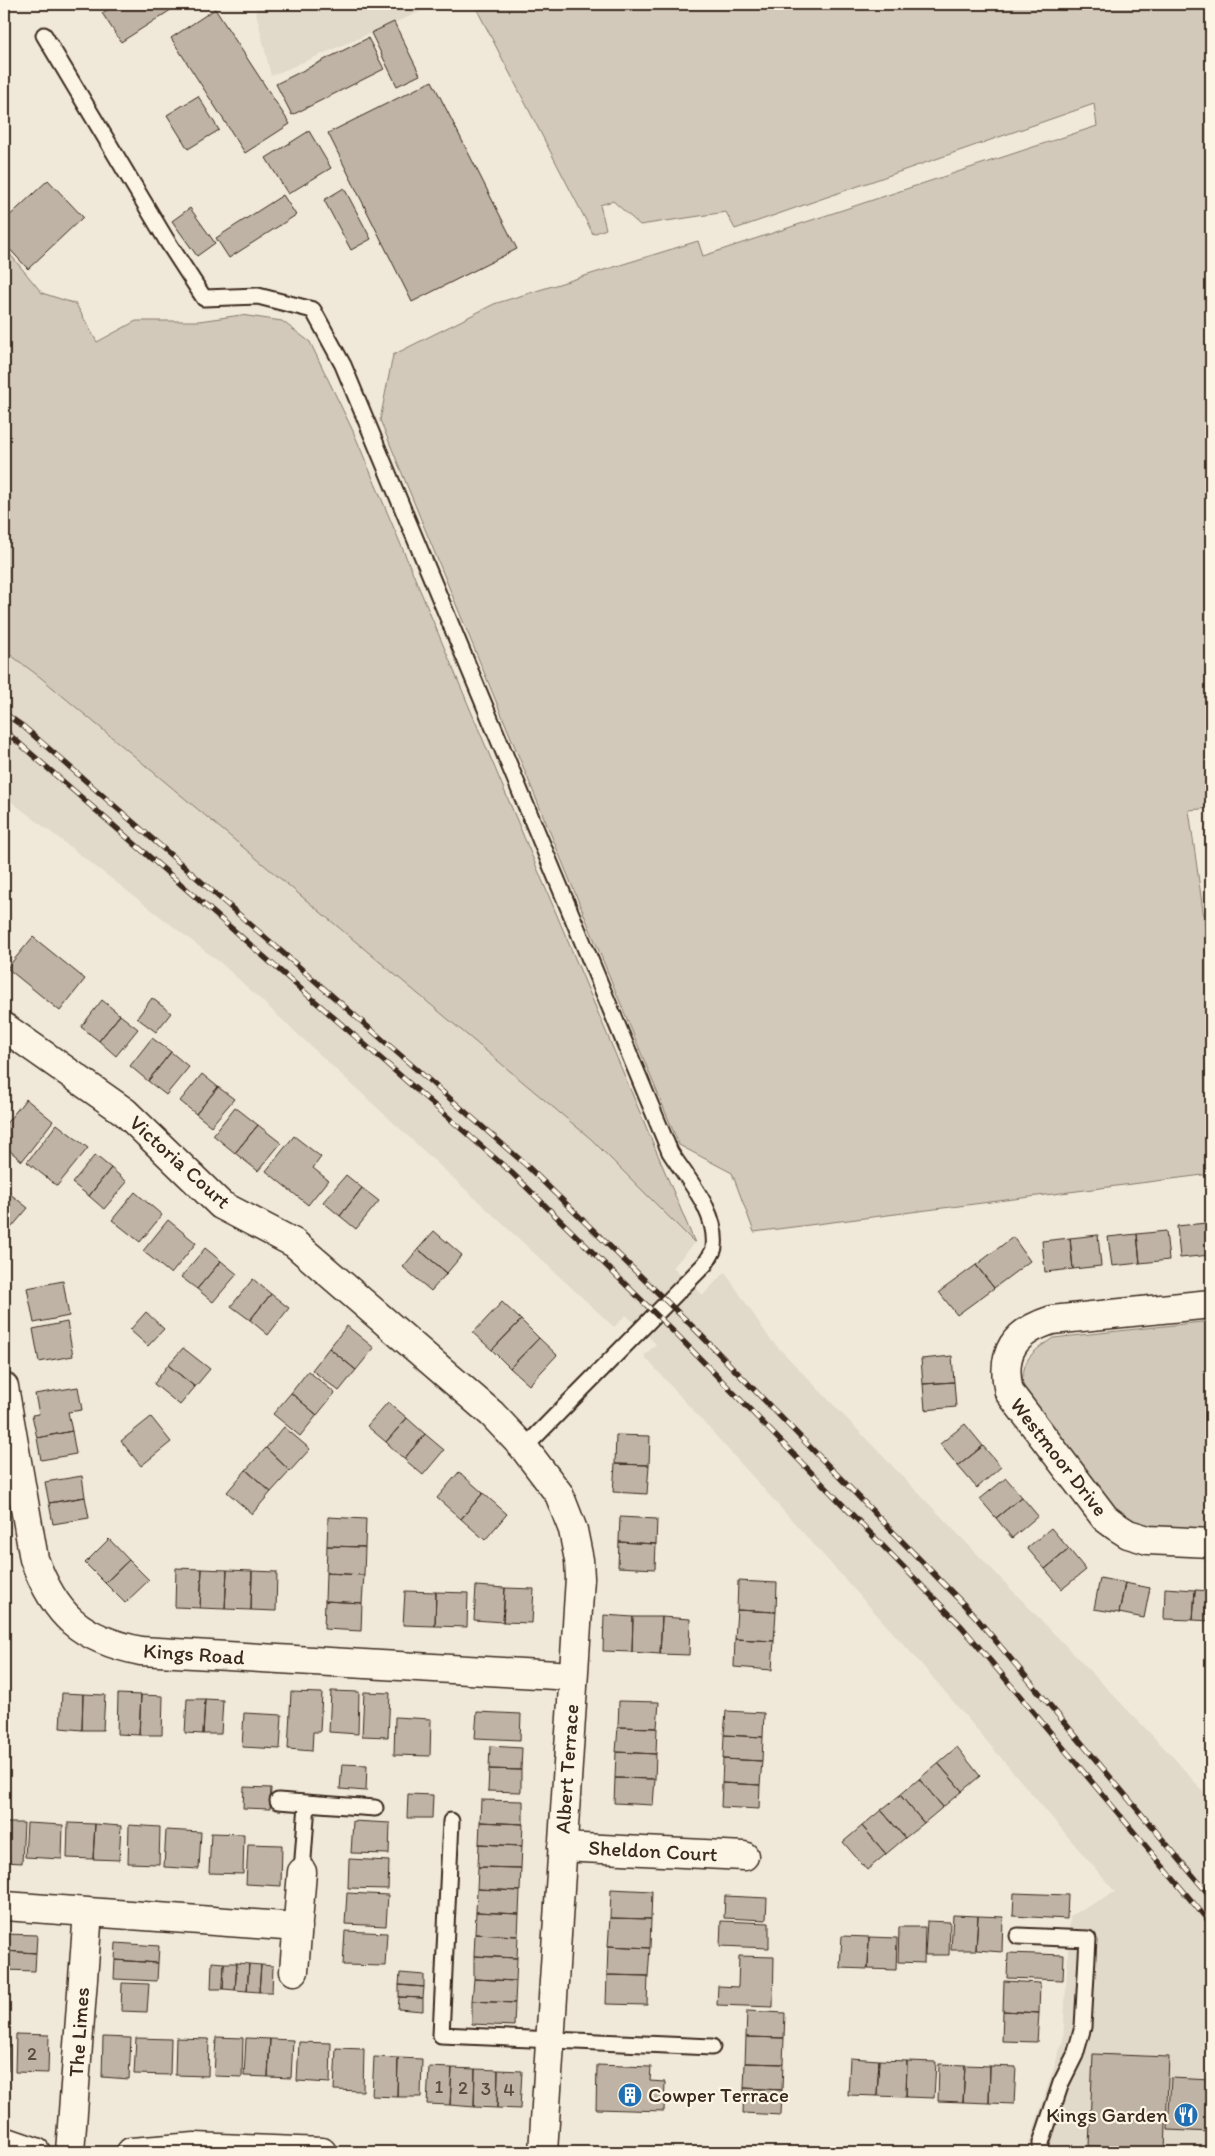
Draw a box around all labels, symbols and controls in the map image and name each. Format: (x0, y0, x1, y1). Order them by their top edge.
street label: Victoria Court (125, 1110, 236, 1214)
street label: Westmoor Drive (1005, 1392, 1113, 1521)
street label: Kings Road (142, 1637, 246, 1670)
street label: Albert Terrace (549, 1703, 584, 1835)
street label: Sheldon Court (588, 1835, 718, 1866)
street label: The Limes (63, 1986, 94, 2078)
house number: 2 (27, 2042, 37, 2065)
house number: 1 (435, 2075, 444, 2098)
house number: 2 (458, 2076, 468, 2099)
house number: 3 (481, 2077, 491, 2100)
house number: 4 (503, 2078, 515, 2101)
building icon: Cowper Terrace (617, 2082, 643, 2108)
place label: Cowper Terrace (648, 2082, 789, 2107)
place label: Kings Garden (1046, 2102, 1168, 2127)
restaurant icon: Kings Garden (1173, 2102, 1199, 2128)

